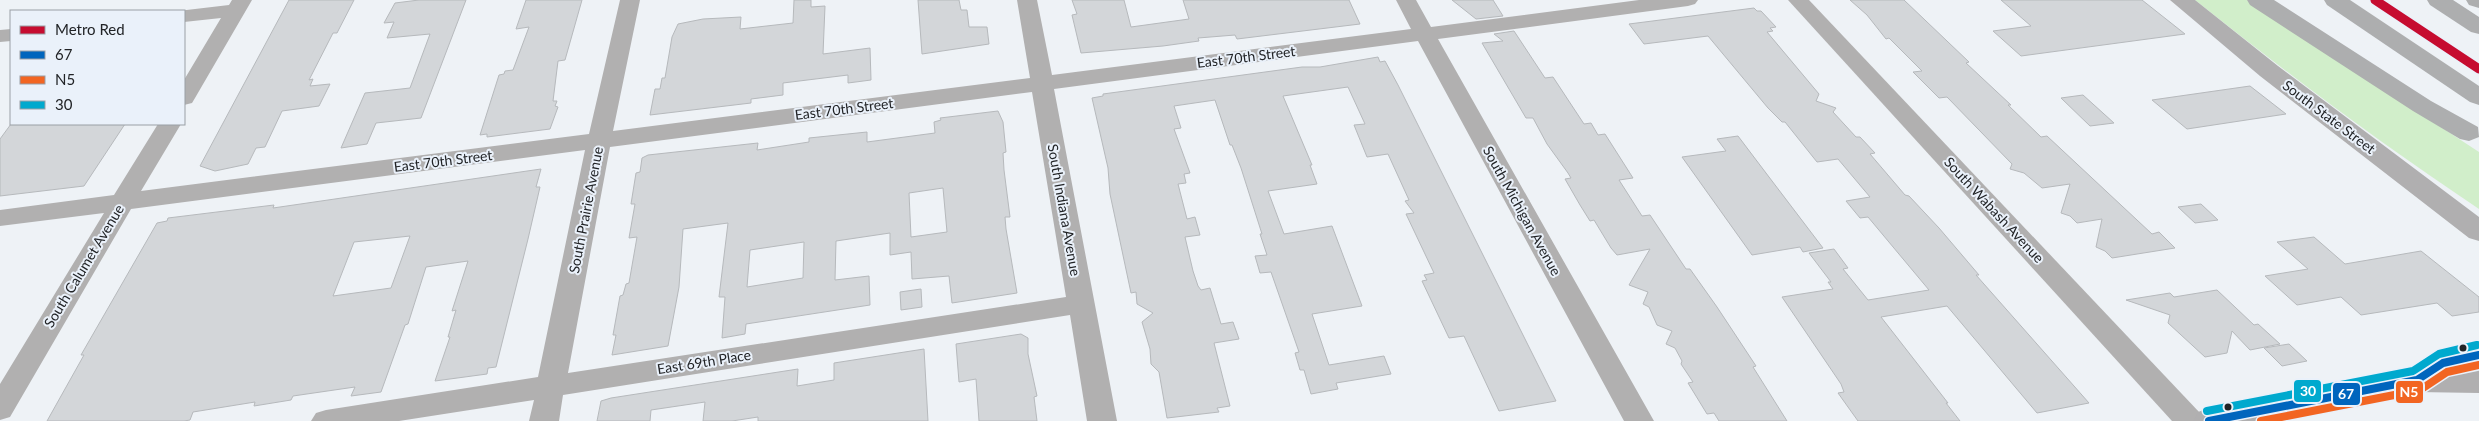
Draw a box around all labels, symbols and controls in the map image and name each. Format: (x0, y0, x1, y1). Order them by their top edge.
legend (10, 10, 185, 125)
text: Metro Red (55, 20, 125, 38)
street label: East 70th Street (1196, 42, 1296, 71)
text: 67 (55, 45, 73, 63)
text: N5 (55, 70, 75, 88)
street label: South State Street (2280, 76, 2379, 157)
street label: East 70th Street (794, 94, 894, 123)
text: 30 (55, 95, 73, 113)
street label: South Indiana Avenue (1045, 143, 1084, 277)
street label: South Michigan Avenue (1480, 143, 1565, 278)
street label: South Prairie Avenue (565, 145, 606, 275)
street label: East 70th Street (393, 146, 493, 175)
street label: South Wabash Avenue (1941, 153, 2048, 266)
street label: South Calumet Avenue (40, 201, 127, 330)
unlabelled marker (2458, 343, 2468, 353)
street label: East 69th Place (656, 346, 752, 377)
line badge: 30 (2293, 379, 2322, 403)
line badge: N5 (2395, 380, 2424, 404)
text: 30 (2300, 382, 2316, 399)
line badge: 67 (2332, 382, 2361, 406)
text: N5 (2400, 383, 2418, 400)
text: 67 (2338, 385, 2354, 402)
unlabelled marker (2223, 402, 2233, 412)

